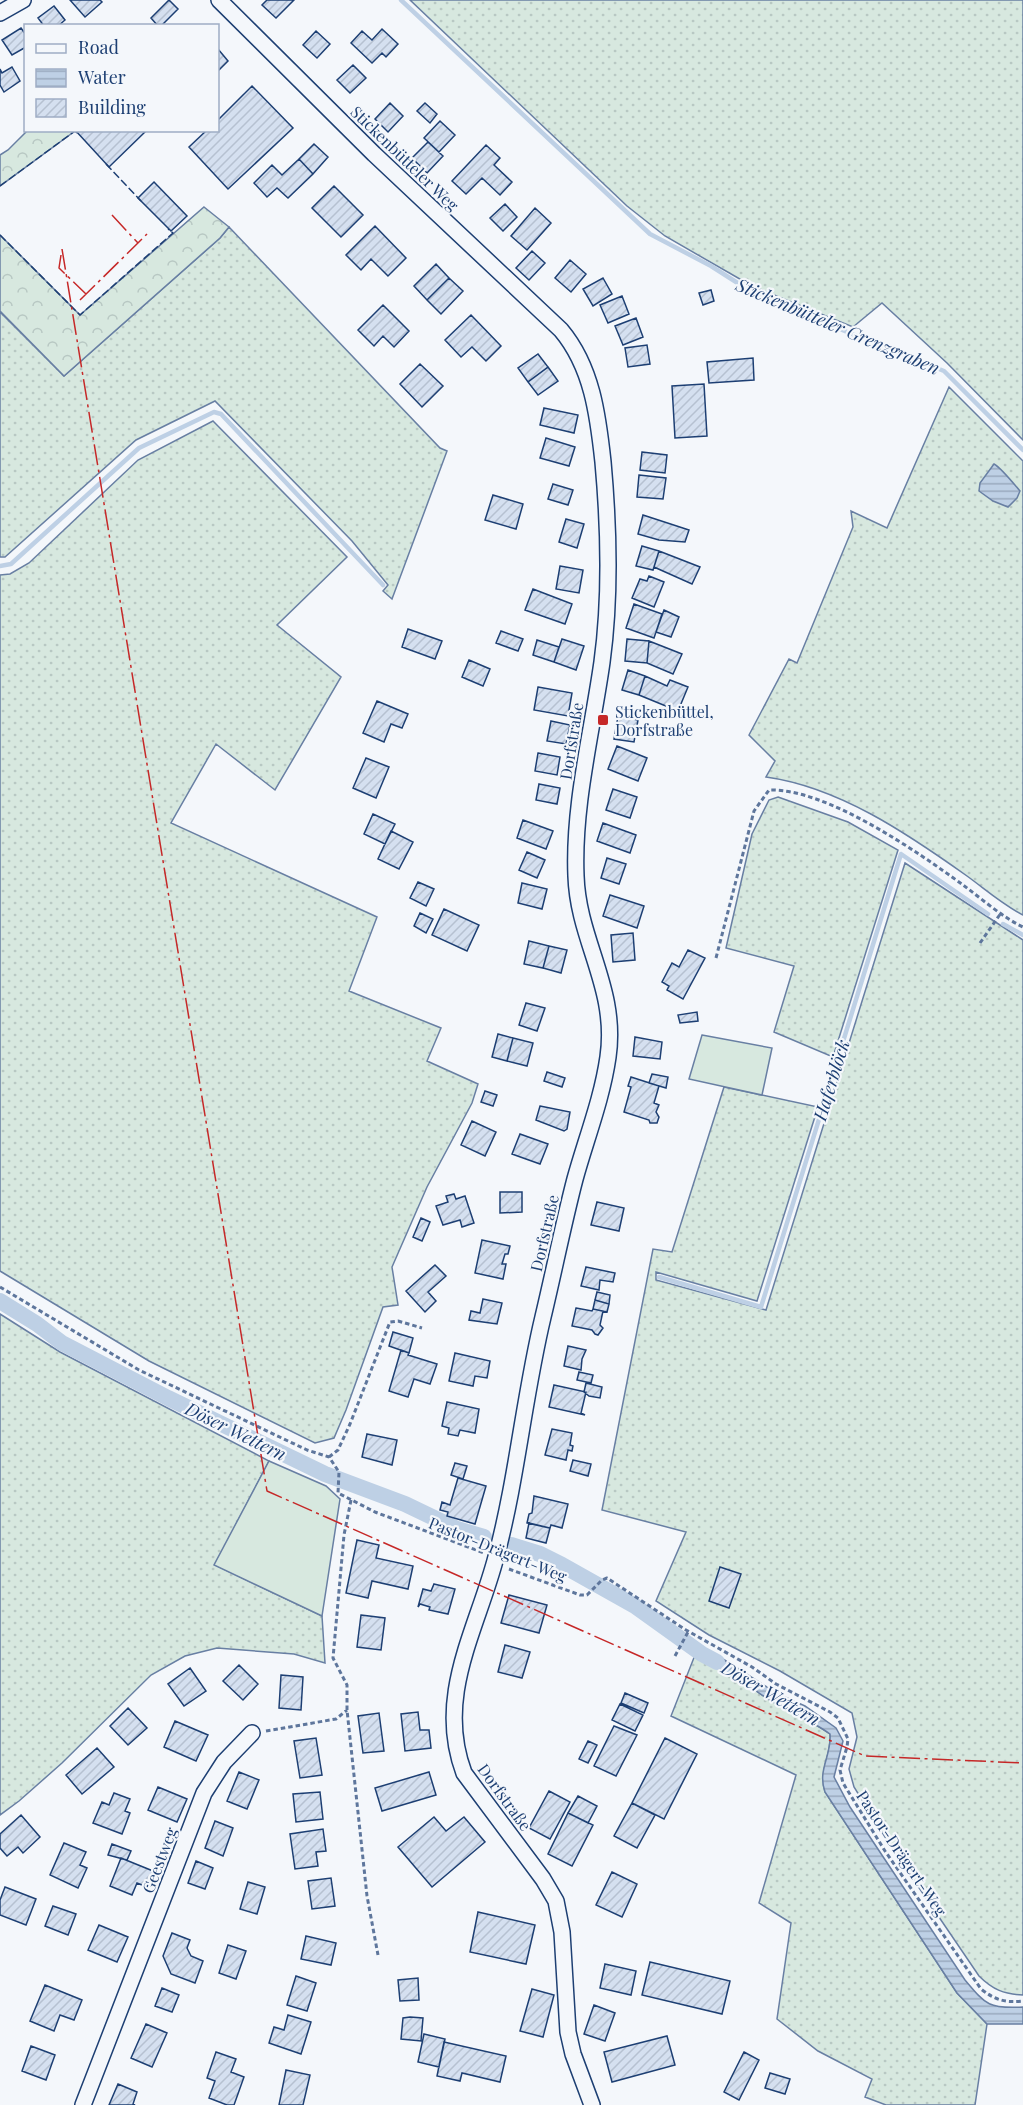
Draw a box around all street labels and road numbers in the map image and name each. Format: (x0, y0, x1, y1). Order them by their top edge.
street label: Stickenbütteler Weg (346, 101, 464, 215)
street label: Dorfstraße (555, 701, 587, 781)
street label: Dorfstraße (525, 1193, 563, 1273)
street label: Pastor-Drägert-Weg (426, 1512, 571, 1587)
street label: Dorfstraße (474, 1759, 536, 1835)
street label: Pastor-Drägert-Weg (852, 1786, 952, 1920)
street label: Geestweg (137, 1824, 181, 1896)

